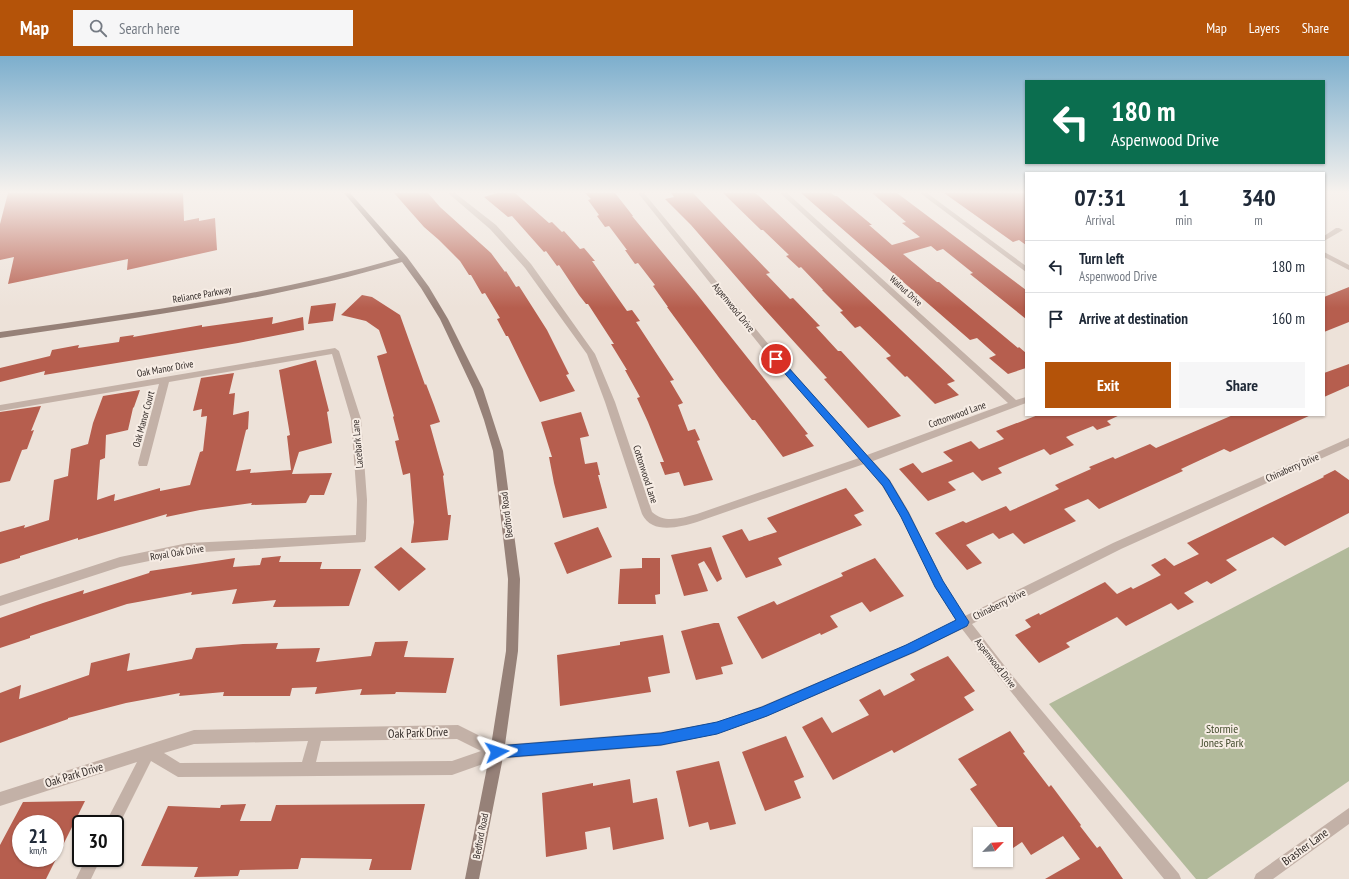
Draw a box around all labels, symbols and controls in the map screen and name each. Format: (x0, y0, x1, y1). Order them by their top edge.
search box (73, 10, 353, 46)
text: Map (20, 16, 49, 40)
icon: search (87, 17, 109, 39)
text: Search here (119, 19, 180, 38)
text: Map (1206, 19, 1227, 37)
text: Layers (1249, 19, 1280, 37)
text: Share (1302, 19, 1329, 37)
text: 180 m (1111, 92, 1175, 129)
icon: left (1045, 96, 1097, 148)
text: Aspenwood Drive (1111, 128, 1219, 151)
text: 07:31 (1074, 182, 1126, 213)
text: 1 (1178, 182, 1189, 213)
text: 340 (1241, 182, 1276, 213)
text: Arrival (1085, 212, 1115, 229)
text: min (1175, 212, 1192, 229)
text: m (1254, 212, 1263, 229)
text: Turn left (1079, 249, 1124, 268)
icon: left (1045, 256, 1067, 278)
text: 180 m (1272, 257, 1305, 276)
text: Aspenwood Drive (1079, 268, 1157, 285)
street label: Walnut Drive (888, 273, 925, 308)
street label: Aspenwood Drive (710, 280, 758, 335)
street label: Reliance Parkway (172, 283, 233, 306)
icon: arrive (1045, 308, 1067, 330)
text: Arrive at destination (1079, 309, 1188, 328)
text: 160 m (1272, 309, 1305, 328)
pin (759, 342, 793, 376)
icon: arrive (765, 348, 787, 370)
street label: Oak Manor Drive (136, 357, 194, 380)
button: Exit (1045, 362, 1171, 408)
button: Share (1179, 362, 1305, 408)
street label: Oak Manor Court (130, 389, 157, 449)
street label: Cottonwood Lane (927, 398, 988, 431)
street label: Lacebark Lane (349, 419, 366, 469)
street label: Cottonwood Lane (630, 444, 661, 505)
street label: Chinaberry Drive (1263, 450, 1321, 485)
street label: Bedford Road (497, 491, 516, 539)
street label: Royal Oak Drive (149, 542, 205, 563)
street label: Chinaberry Drive (971, 586, 1028, 623)
street label: Aspenwood Drive (972, 636, 1019, 691)
park label: Stormie Jones Park (1200, 721, 1244, 750)
street label: Oak Park Drive (388, 724, 448, 741)
position arrow (476, 731, 518, 773)
street label: Oak Park Drive (43, 759, 105, 790)
street label: Bedford Road (470, 812, 491, 860)
speed limit sign: 30 (72, 815, 124, 867)
text: 21 (28, 823, 48, 849)
street label: Brasher Lane (1279, 825, 1331, 868)
north arrow (973, 827, 1013, 867)
map controls (973, 827, 1013, 867)
text: km/h (29, 844, 47, 857)

